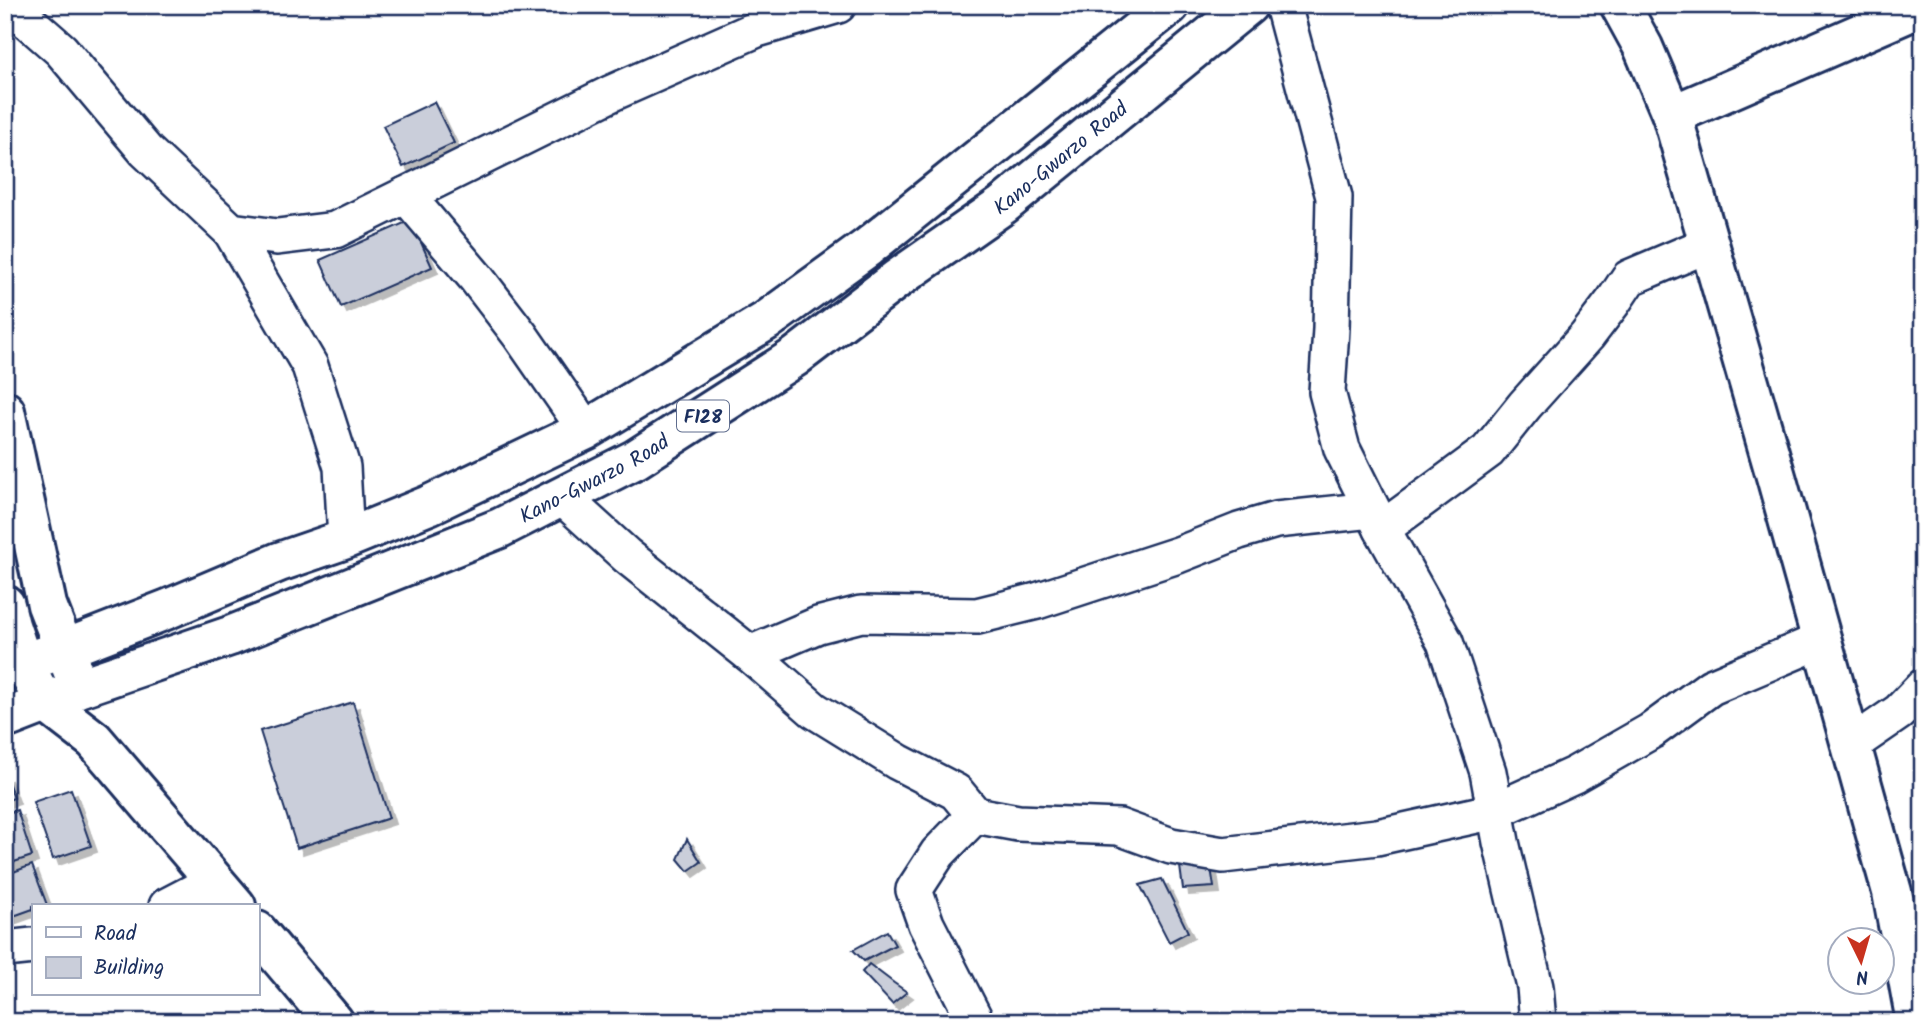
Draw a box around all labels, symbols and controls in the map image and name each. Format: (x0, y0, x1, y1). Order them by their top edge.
street label: Kano-Gwarzo Road (987, 94, 1136, 225)
road number: F128 (677, 400, 729, 432)
street label: Kano-Gwarzo Road (514, 426, 677, 533)
legend (32, 904, 259, 996)
text: Road (94, 918, 137, 951)
north arrow (1826, 926, 1896, 996)
text: Building (94, 952, 164, 985)
text: N (1855, 960, 1870, 991)

